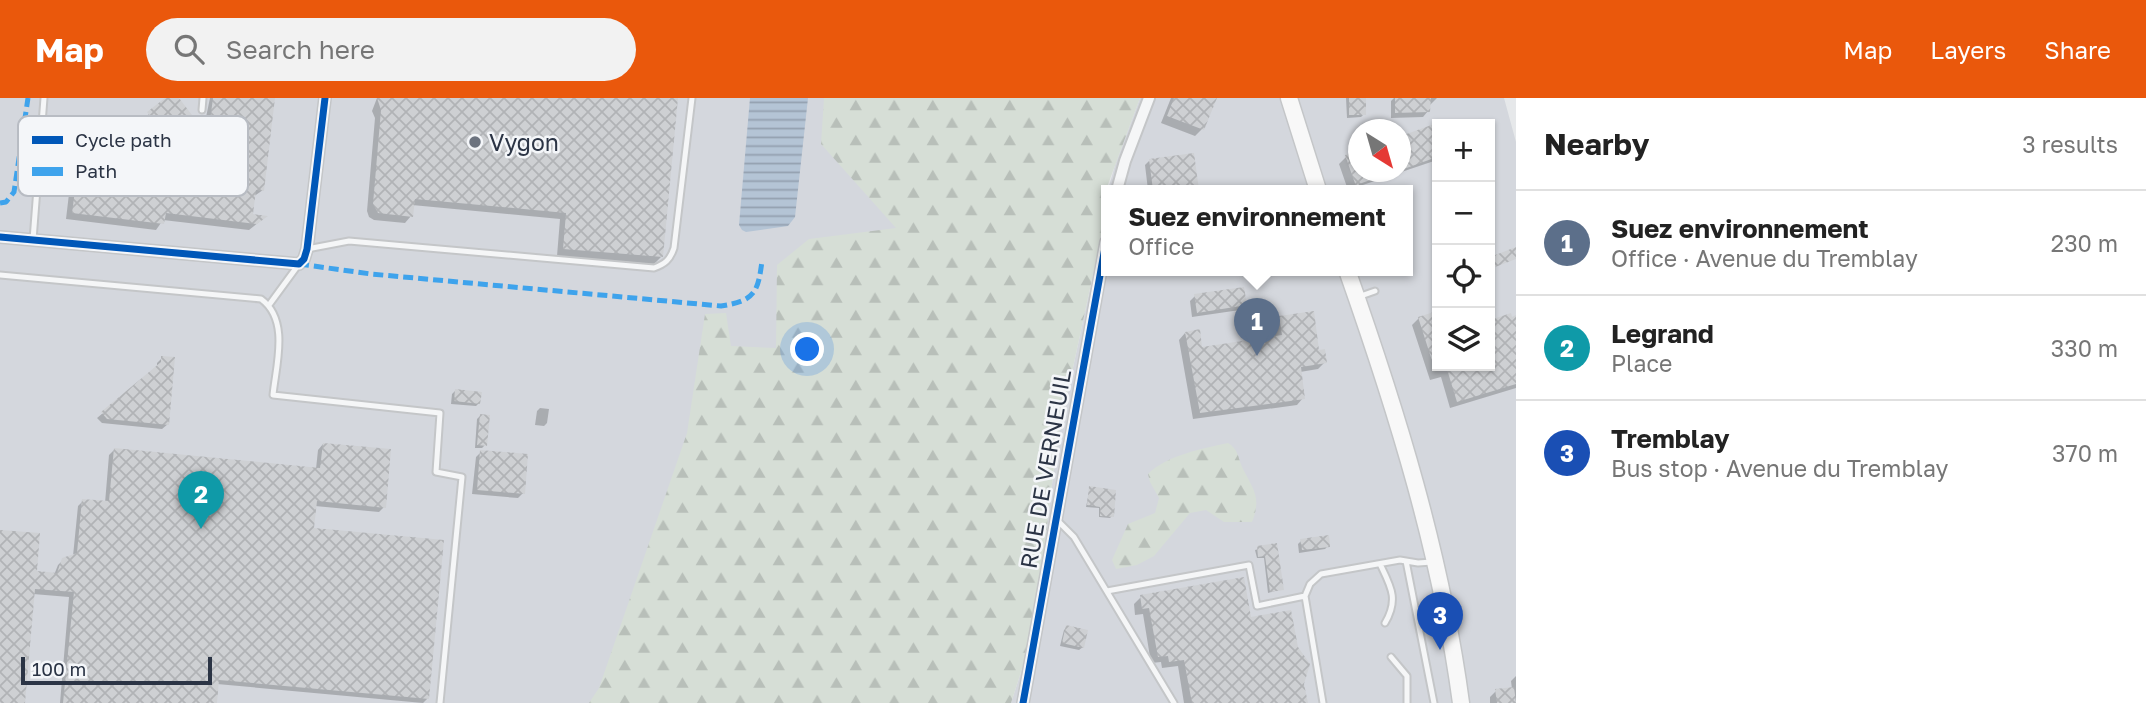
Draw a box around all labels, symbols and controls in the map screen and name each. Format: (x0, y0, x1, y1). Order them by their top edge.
search box (146, 18, 636, 81)
text: Map (35, 30, 104, 69)
icon: search (170, 30, 208, 68)
text: Search here (226, 34, 375, 65)
text: Map (1843, 35, 1892, 64)
text: Layers (1930, 35, 2006, 64)
text: Share (2044, 35, 2111, 64)
legend (18, 116, 248, 196)
north arrow (1348, 119, 1411, 182)
map controls (1432, 119, 1495, 371)
button: + (1432, 119, 1495, 182)
text: Nearby (1544, 126, 1649, 162)
text: Cycle path (75, 128, 172, 151)
place label: Vygon (489, 128, 559, 156)
text: 3 results (2022, 130, 2118, 158)
marker: Vygon (467, 134, 483, 150)
text: Path (75, 159, 117, 182)
button: − (1432, 182, 1495, 245)
popup (1101, 185, 1413, 276)
text: Suez environnement (1128, 201, 1386, 232)
text: Suez environnement (1611, 213, 1869, 244)
text: 1 (1561, 229, 1573, 257)
text: 230 m (2051, 229, 2118, 257)
text: Office (1128, 232, 1194, 260)
text: Office · Avenue du Tremblay (1611, 244, 1918, 272)
button: locate (1432, 245, 1495, 308)
pin: 1 (1234, 298, 1280, 356)
button: layers (1432, 308, 1495, 371)
text: Legrand (1611, 318, 1714, 349)
your location (790, 332, 824, 366)
text: 2 (1560, 334, 1574, 362)
text: 330 m (2051, 334, 2118, 362)
text: Place (1611, 349, 1672, 377)
street label: RUE DE VERNEUIL (1014, 367, 1076, 571)
text: Tremblay (1611, 423, 1730, 454)
text: 3 (1560, 439, 1574, 467)
text: 370 m (2052, 439, 2118, 467)
text: Bus stop · Avenue du Tremblay (1611, 454, 1948, 482)
pin: 2 (178, 471, 224, 529)
pin: 3 (1417, 592, 1463, 650)
scale bar (21, 654, 212, 686)
text: 100 m (32, 657, 86, 680)

